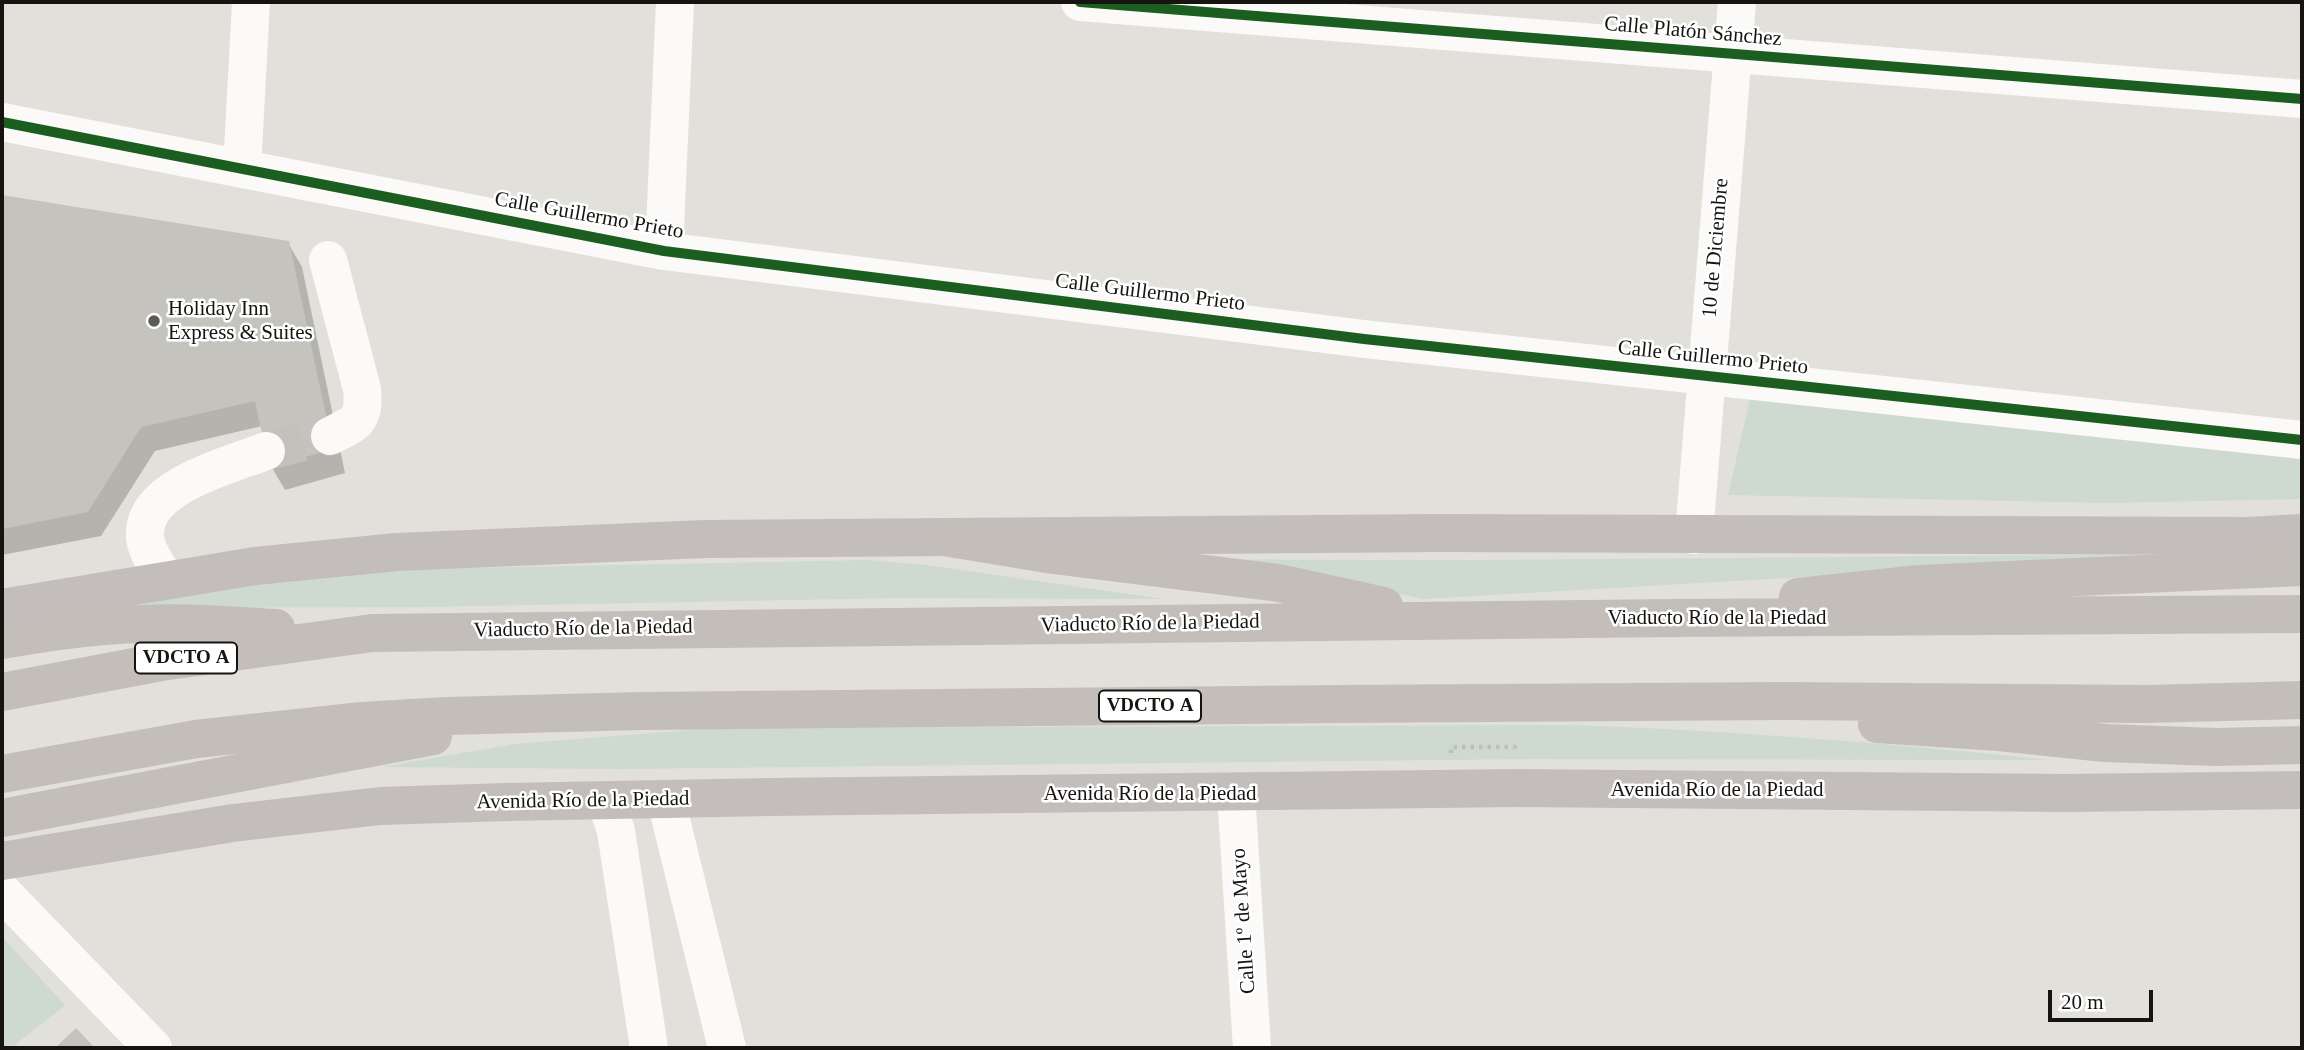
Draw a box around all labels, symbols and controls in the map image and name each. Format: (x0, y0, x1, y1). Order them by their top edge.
street label: Calle Platón Sánchez (1603, 12, 1783, 52)
street label: 10 de Diciembre (1697, 177, 1735, 319)
street label: Calle Guillermo Prieto (493, 187, 685, 245)
street label: Calle Guillermo Prieto (1054, 269, 1246, 317)
place label: Holiday Inn Express & Suites (168, 296, 313, 346)
marker: Holiday Inn Express & Suites (146, 313, 162, 329)
street label: Calle Guillermo Prieto (1617, 335, 1809, 381)
street label: Viaducto Río de la Piedad (1607, 605, 1827, 631)
street label: Viaducto Río de la Piedad (1040, 609, 1260, 639)
street label: Viaducto Río de la Piedad (473, 614, 693, 644)
road number: VDCTO A (135, 642, 237, 674)
road number: VDCTO A (1099, 691, 1201, 722)
street label: Avenida Río de la Piedad (1610, 777, 1824, 803)
street label: Avenida Río de la Piedad (1043, 781, 1257, 807)
street label: Avenida Río de la Piedad (476, 787, 690, 815)
street label: Calle 1º de Mayo (1226, 847, 1262, 995)
scale bar (2052, 976, 2157, 1020)
text: 20 m (2061, 990, 2104, 1014)

